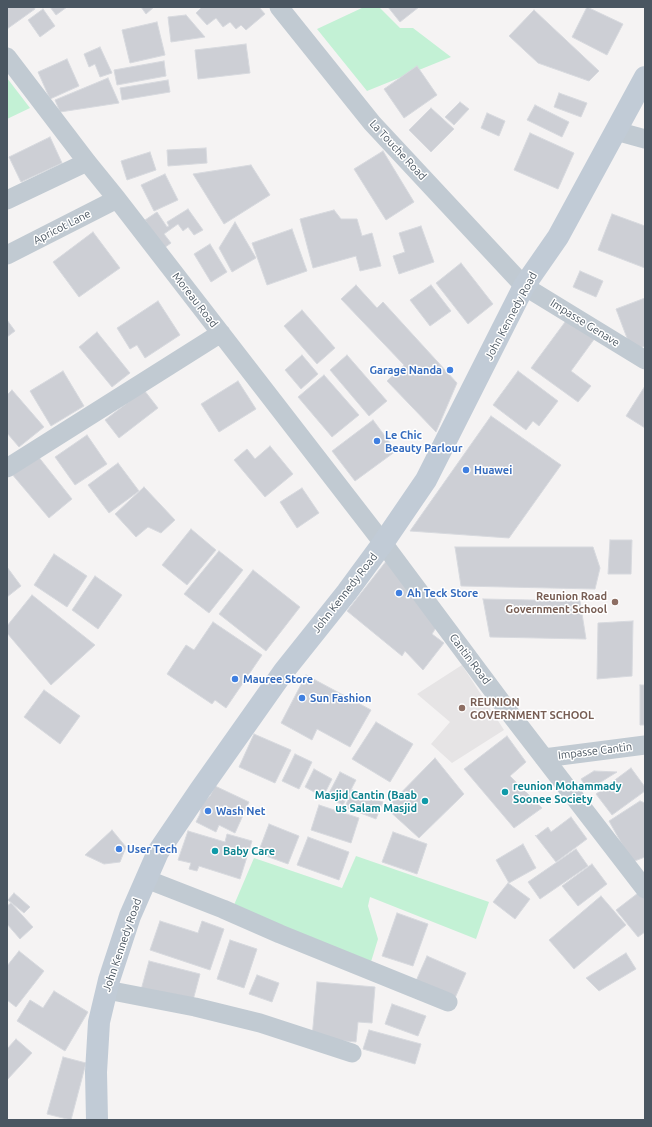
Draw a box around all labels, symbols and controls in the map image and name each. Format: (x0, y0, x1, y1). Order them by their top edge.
street label: La Touche Road (367, 117, 429, 183)
street label: Apricot Lane (31, 207, 93, 247)
street label: Moreau Road (169, 270, 221, 330)
street label: John Kennedy Road (482, 270, 540, 362)
street label: Impasse Genave (548, 296, 622, 350)
place label: Garage Nanda (369, 363, 442, 377)
marker: Garage Nanda (445, 365, 455, 375)
place label: Le Chic Beauty Parlour (385, 428, 462, 454)
marker: Le Chic Beauty Parlour (372, 436, 382, 446)
place label: Huawei (474, 463, 512, 477)
marker: Huawei (461, 465, 471, 475)
street label: John Kennedy Road (310, 550, 380, 636)
place label: Ah Teck Store (407, 586, 478, 600)
marker: Ah Teck Store (394, 588, 404, 598)
place label: Reunion Road Government School (506, 589, 607, 615)
marker: Reunion Road Government School (610, 597, 620, 607)
street label: Cantin Road (447, 631, 493, 687)
place label: Mauree Store (243, 672, 313, 686)
marker: Mauree Store (230, 674, 240, 684)
place label: Sun Fashion (310, 691, 371, 705)
marker: Sun Fashion (297, 693, 307, 703)
place label: REUNION GOVERNMENT SCHOOL (470, 695, 594, 721)
marker: REUNION GOVERNMENT SCHOOL (457, 703, 467, 713)
street label: Impasse Cantin (557, 740, 633, 762)
place label: reunion Mohammady Soonee Society (513, 779, 622, 805)
marker: reunion Mohammady Soonee Society (500, 787, 510, 797)
place label: Masjid Cantin (Baab us Salam Masjid (315, 788, 417, 814)
marker: Masjid Cantin (Baab us Salam Masjid (420, 796, 430, 806)
place label: Wash Net (216, 804, 266, 818)
marker: Wash Net (203, 806, 213, 816)
place label: User Tech (127, 842, 177, 856)
marker: User Tech (114, 844, 124, 854)
place label: Baby Care (223, 844, 275, 858)
marker: Baby Care (210, 846, 220, 856)
street label: John Kennedy Road (100, 897, 144, 993)

